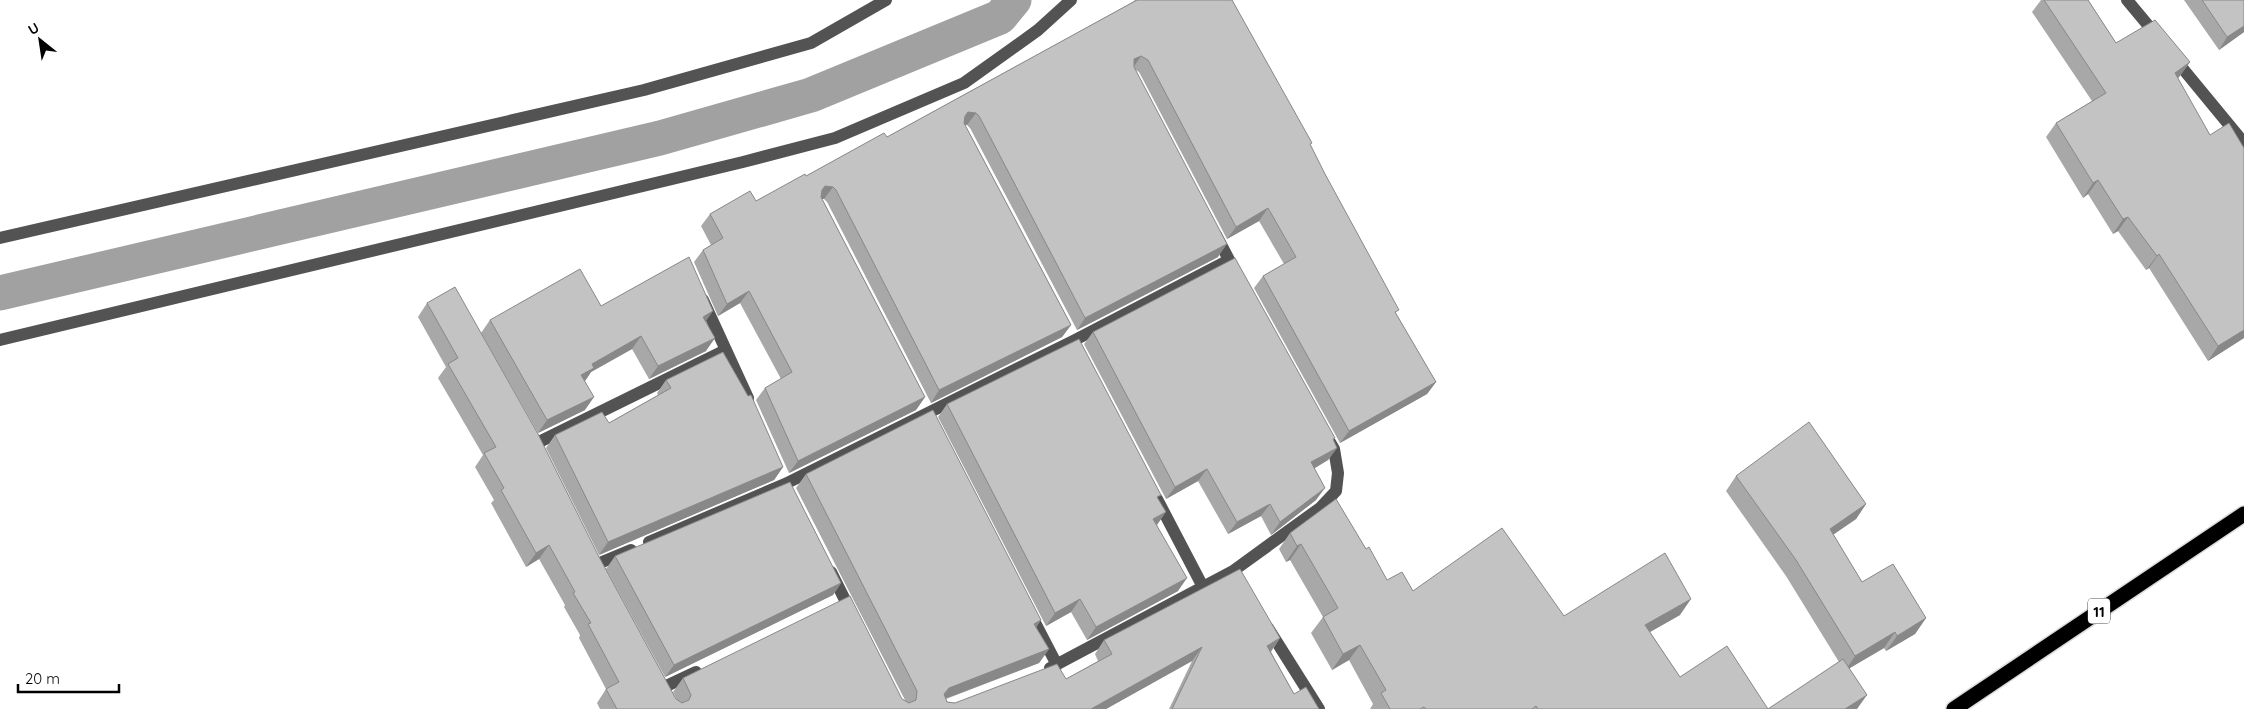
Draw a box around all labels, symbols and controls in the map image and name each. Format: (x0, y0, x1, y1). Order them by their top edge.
north arrow (15, 15, 65, 65)
text: U (25, 18, 42, 39)
road number: 11 (2088, 598, 2110, 624)
scale bar (18, 662, 119, 694)
text: 20 m (25, 669, 60, 688)

